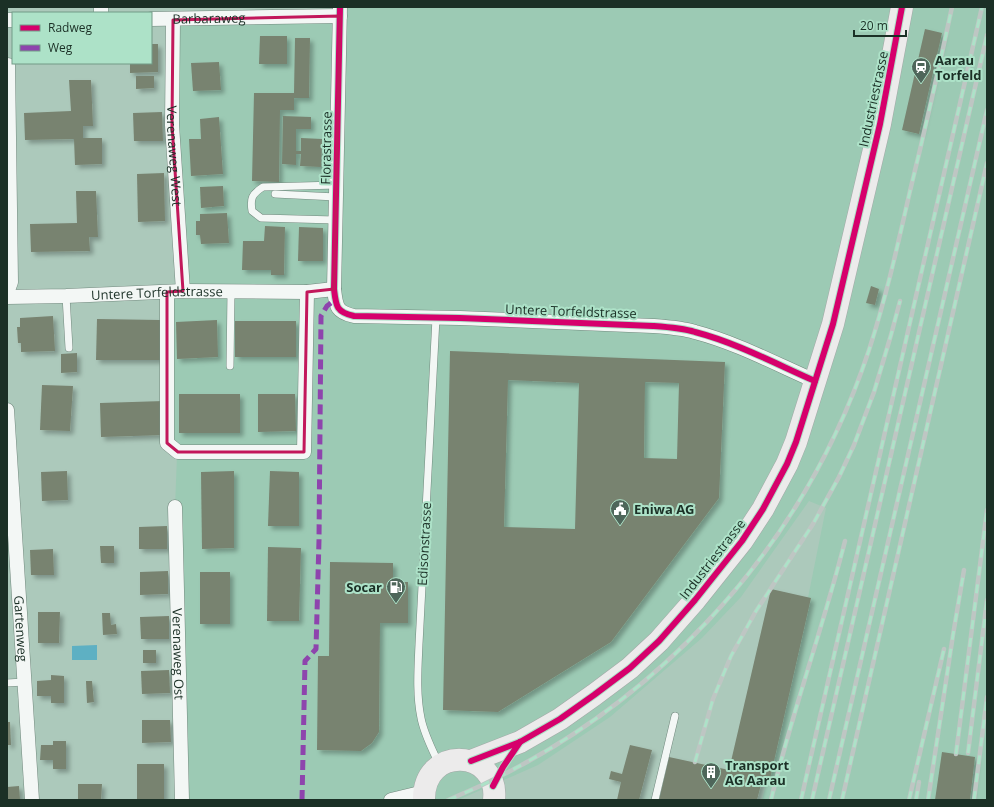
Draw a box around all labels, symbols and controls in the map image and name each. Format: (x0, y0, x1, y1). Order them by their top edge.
street label: Barbaraweg (172, 8, 246, 28)
legend (12, 12, 152, 64)
scale bar (854, 12, 906, 38)
text: 20 m (860, 17, 888, 34)
text: Radweg (48, 19, 92, 36)
text: Weg (48, 39, 73, 56)
street label: Industriestrasse (854, 50, 892, 148)
place label: Aarau Torfeld (935, 51, 981, 84)
station icon: Aarau Torfeld (910, 56, 932, 84)
street label: Verenaweg West (163, 105, 186, 207)
street label: Florastrasse (316, 111, 336, 185)
street label: Untere Torfeldstrasse (91, 282, 223, 304)
street label: Untere Torfeldstrasse (505, 300, 637, 322)
public building icon: Eniwa AG (609, 498, 631, 526)
place label: Eniwa AG (634, 500, 695, 518)
street label: Edisonstrasse (413, 502, 435, 586)
street label: Industriestrasse (675, 515, 749, 603)
fuel station icon: Socar (385, 576, 407, 604)
place label: Socar (346, 578, 382, 596)
street label: Gartenweg (10, 595, 32, 662)
street label: Verenaweg Ost (168, 608, 189, 700)
place label: Transport AG Aarau (725, 756, 789, 789)
building icon: Transport AG Aarau (700, 761, 722, 789)

